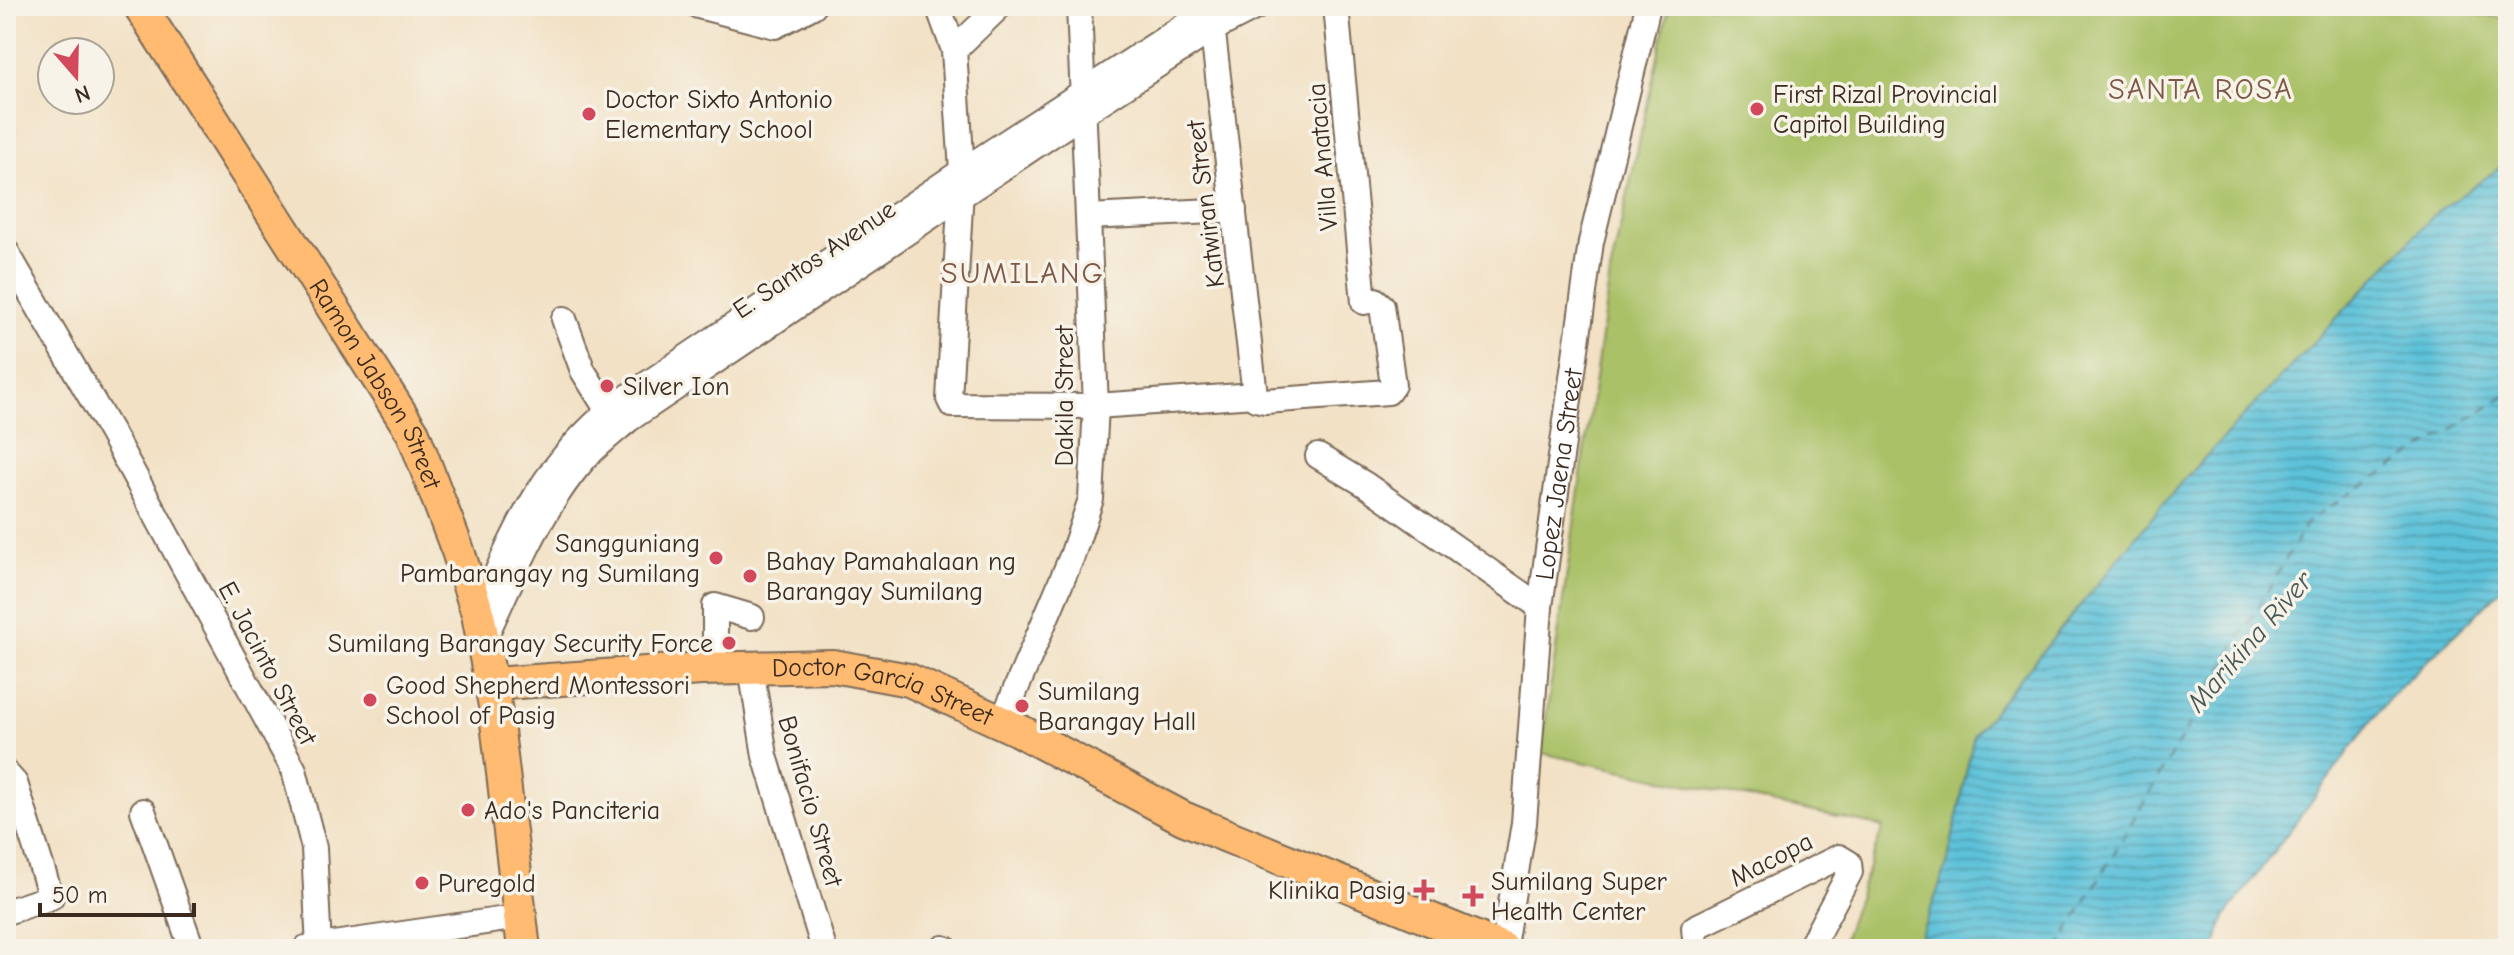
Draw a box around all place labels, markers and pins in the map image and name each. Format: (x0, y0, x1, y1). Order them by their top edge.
place label: First Rizal Provincial Capitol Building (1773, 80, 1998, 140)
place label: Doctor Sixto Antonio Elementary School (605, 85, 833, 145)
marker: First Rizal Provincial Capitol Building (1748, 100, 1766, 118)
marker: Doctor Sixto Antonio Elementary School (580, 105, 598, 123)
place label: Silver Ion (623, 372, 730, 402)
marker: Silver Ion (598, 377, 616, 395)
place label: Sangguniang Pambarangay ng Sumilang (400, 529, 700, 589)
place label: Bahay Pamahalaan ng Barangay Sumilang (766, 547, 1016, 607)
marker: Sangguniang Pambarangay ng Sumilang (707, 549, 725, 567)
marker: Bahay Pamahalaan ng Barangay Sumilang (741, 567, 759, 585)
place label: Sumilang Barangay Security Force (328, 629, 713, 659)
marker: Sumilang Barangay Security Force (720, 634, 738, 652)
place label: Good Shepherd Montessori School of Pasig (386, 671, 690, 731)
place label: Sumilang Barangay Hall (1038, 677, 1196, 737)
marker: Good Shepherd Montessori School of Pasig (361, 691, 379, 709)
marker: Sumilang Barangay Hall (1013, 697, 1031, 715)
place label: Ado's Panciteria (484, 796, 660, 826)
marker: Ado's Panciteria (459, 801, 477, 819)
place label: Sumilang Super Health Center (1491, 867, 1667, 927)
place label: Puregold (438, 869, 536, 899)
marker: Puregold (413, 874, 431, 892)
place label: Klinika Pasig (1268, 876, 1406, 906)
marker: Klinika Pasig (1413, 879, 1435, 901)
marker: Sumilang Super Health Center (1462, 885, 1484, 907)

